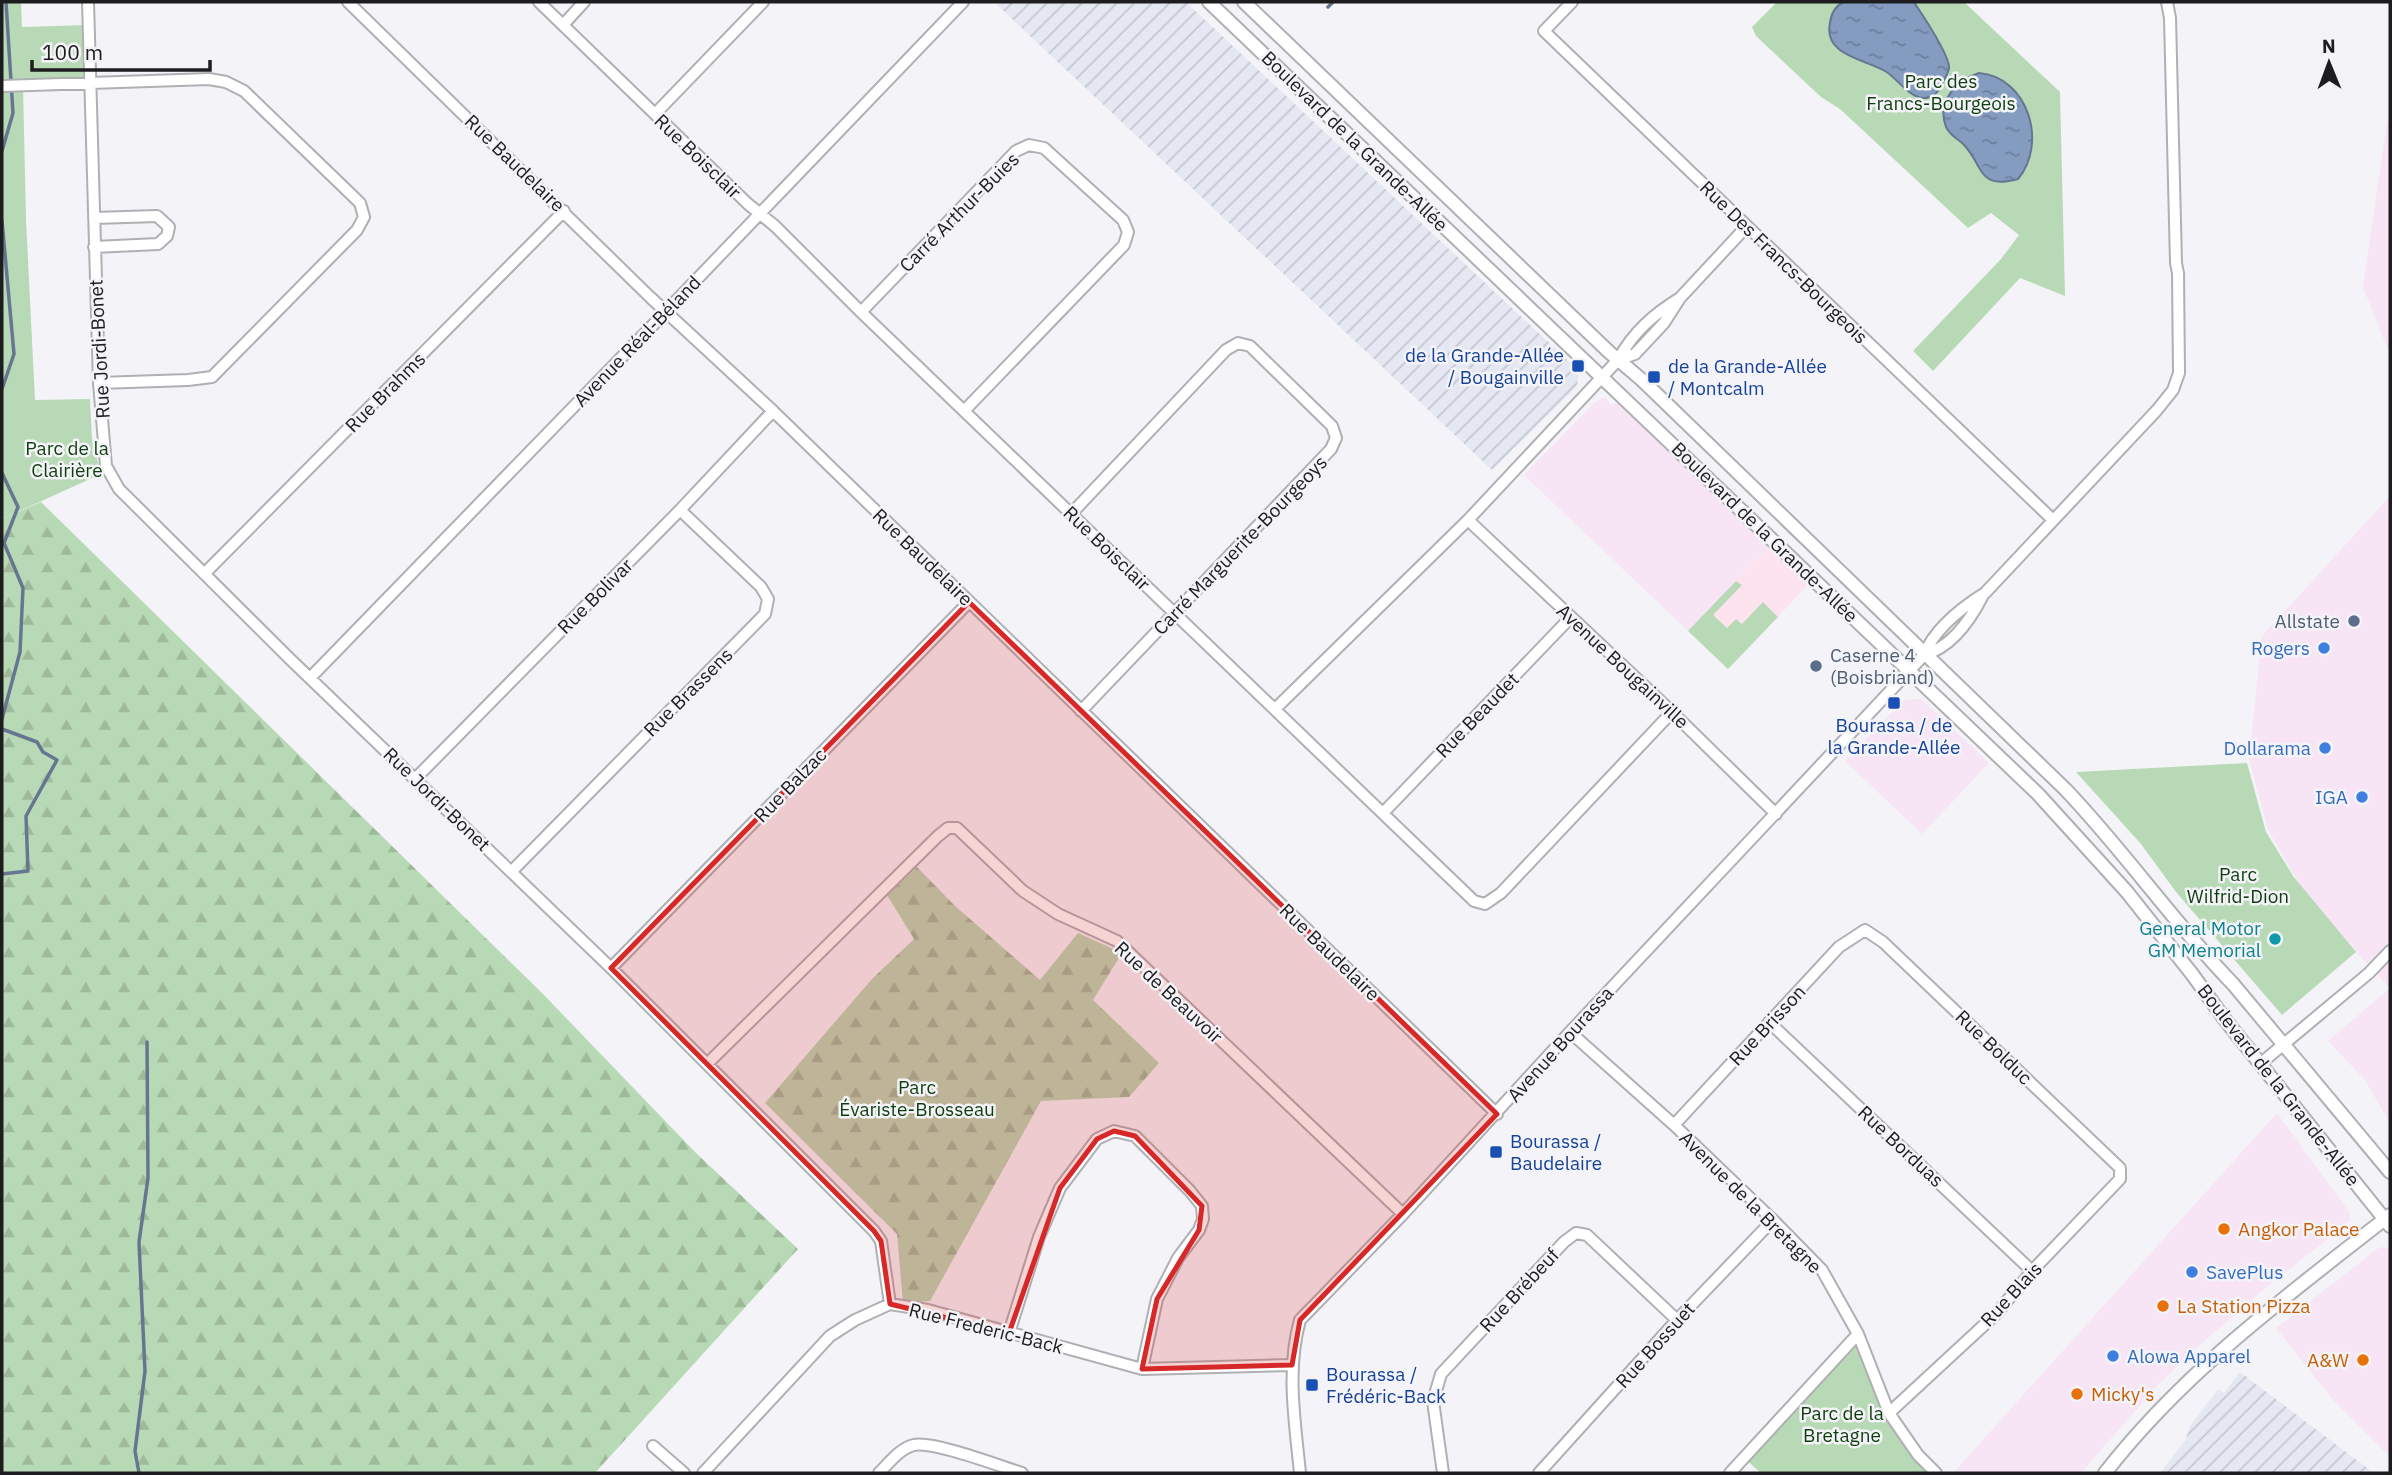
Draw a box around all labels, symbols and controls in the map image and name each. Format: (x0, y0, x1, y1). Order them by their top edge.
scale bar (32, 28, 210, 72)
north arrow (2294, 28, 2364, 98)
text: N (2322, 34, 2336, 58)
text: 100 m (42, 38, 103, 66)
street label: Boulevard de la Grande-Allée (1257, 46, 1453, 236)
park label: Parc des Francs-Bourgeois (1866, 69, 2016, 115)
street label: Rue Baudelaire (460, 109, 570, 217)
street label: Rue Boisclair (650, 109, 746, 203)
street label: Carré Arthur-Buies (894, 147, 1024, 277)
street label: Rue Des Francs-Bourgeois (1695, 175, 1873, 349)
street label: Avenue Réal-Béland (568, 270, 706, 412)
street label: Rue Jordi-Bonet (83, 279, 115, 419)
place label: de la Grande-Allée / Bougainville (1405, 343, 1564, 389)
street label: Rue Brahms (340, 347, 430, 437)
place label: de la Grande-Allée / Montcalm (1668, 354, 1827, 400)
marker: de la Grande-Allée / Bougainville (1570, 358, 1586, 374)
marker: de la Grande-Allée / Montcalm (1646, 369, 1662, 385)
park label: Parc de la Clairière (25, 436, 109, 482)
street label: Boulevard de la Grande-Allée (1667, 437, 1863, 627)
street label: Carré Marguerite-Bourgeoys (1148, 450, 1332, 640)
street label: Rue Boisclair (1059, 501, 1155, 595)
street label: Rue Baudelaire (868, 503, 978, 611)
street label: Rue Bolivar (552, 553, 638, 639)
street label: Avenue Bougainville (1552, 599, 1694, 733)
place label: Allstate (2275, 609, 2340, 633)
marker: Allstate (2346, 613, 2362, 629)
place label: Rogers (2251, 636, 2310, 660)
marker: Rogers (2316, 640, 2332, 656)
street label: Rue Brassens (638, 642, 738, 742)
place label: Caserne 4 (Boisbriand) (1830, 643, 1934, 689)
marker: Caserne 4 (Boisbriand) (1808, 658, 1824, 674)
street label: Rue Beaudet (1430, 667, 1524, 763)
marker: Bourassa / de la Grande-Allée (1886, 695, 1902, 711)
place label: Bourassa / de la Grande-Allée (1828, 713, 1960, 759)
place label: Dollarama (2223, 736, 2311, 760)
marker: Dollarama (2317, 740, 2333, 756)
street label: Rue Jordi-Bonet (379, 742, 495, 856)
street label: Rue Balzac (749, 742, 832, 827)
place label: IGA (2315, 785, 2348, 809)
marker: IGA (2354, 789, 2370, 805)
park label: Parc Wilfrid-Dion (2187, 862, 2289, 908)
street label: Rue Baudelaire (1275, 898, 1385, 1006)
place label: General Motor GM Memorial (2139, 916, 2261, 962)
marker: General Motor GM Memorial (2267, 931, 2283, 947)
street label: Rue de Beauvoir (1110, 936, 1228, 1048)
street label: Boulevard de la Grande-Allée (2193, 979, 2365, 1191)
street label: Rue Brisson (1724, 980, 1810, 1070)
street label: Avenue Bourassa (1502, 981, 1618, 1107)
street label: Rue Bolduc (1951, 1005, 2038, 1090)
park label: Parc Évariste-Brosseau (839, 1075, 995, 1121)
street label: Rue Borduas (1853, 1100, 1949, 1192)
street label: Avenue de la Bretagne (1675, 1126, 1827, 1278)
place label: Bourassa / Baudelaire (1510, 1129, 1602, 1175)
marker: Bourassa / Baudelaire (1488, 1144, 1504, 1160)
place label: Angkor Palace (2238, 1217, 2359, 1241)
marker: Angkor Palace (2216, 1221, 2232, 1237)
street label: Rue Brébeuf (1474, 1243, 1564, 1337)
street label: Rue Blais (1975, 1257, 2047, 1331)
place label: SavePlus (2206, 1260, 2283, 1284)
marker: SavePlus (2184, 1264, 2200, 1280)
place label: La Station Pizza (2177, 1294, 2310, 1318)
street label: Rue Frederic-Back (907, 1297, 1065, 1359)
street label: Rue Bossuet (1610, 1297, 1700, 1393)
marker: La Station Pizza (2155, 1298, 2171, 1314)
place label: Alowa Apparel (2127, 1344, 2251, 1368)
marker: Alowa Apparel (2105, 1348, 2121, 1364)
place label: A&W (2307, 1348, 2349, 1372)
marker: A&W (2355, 1352, 2371, 1368)
place label: Bourassa / Frédéric-Back (1326, 1362, 1446, 1408)
marker: Bourassa / Frédéric-Back (1304, 1377, 1320, 1393)
place label: Micky's (2091, 1382, 2154, 1406)
marker: Micky's (2069, 1386, 2085, 1402)
park label: Parc de la Bretagne (1800, 1401, 1884, 1447)

